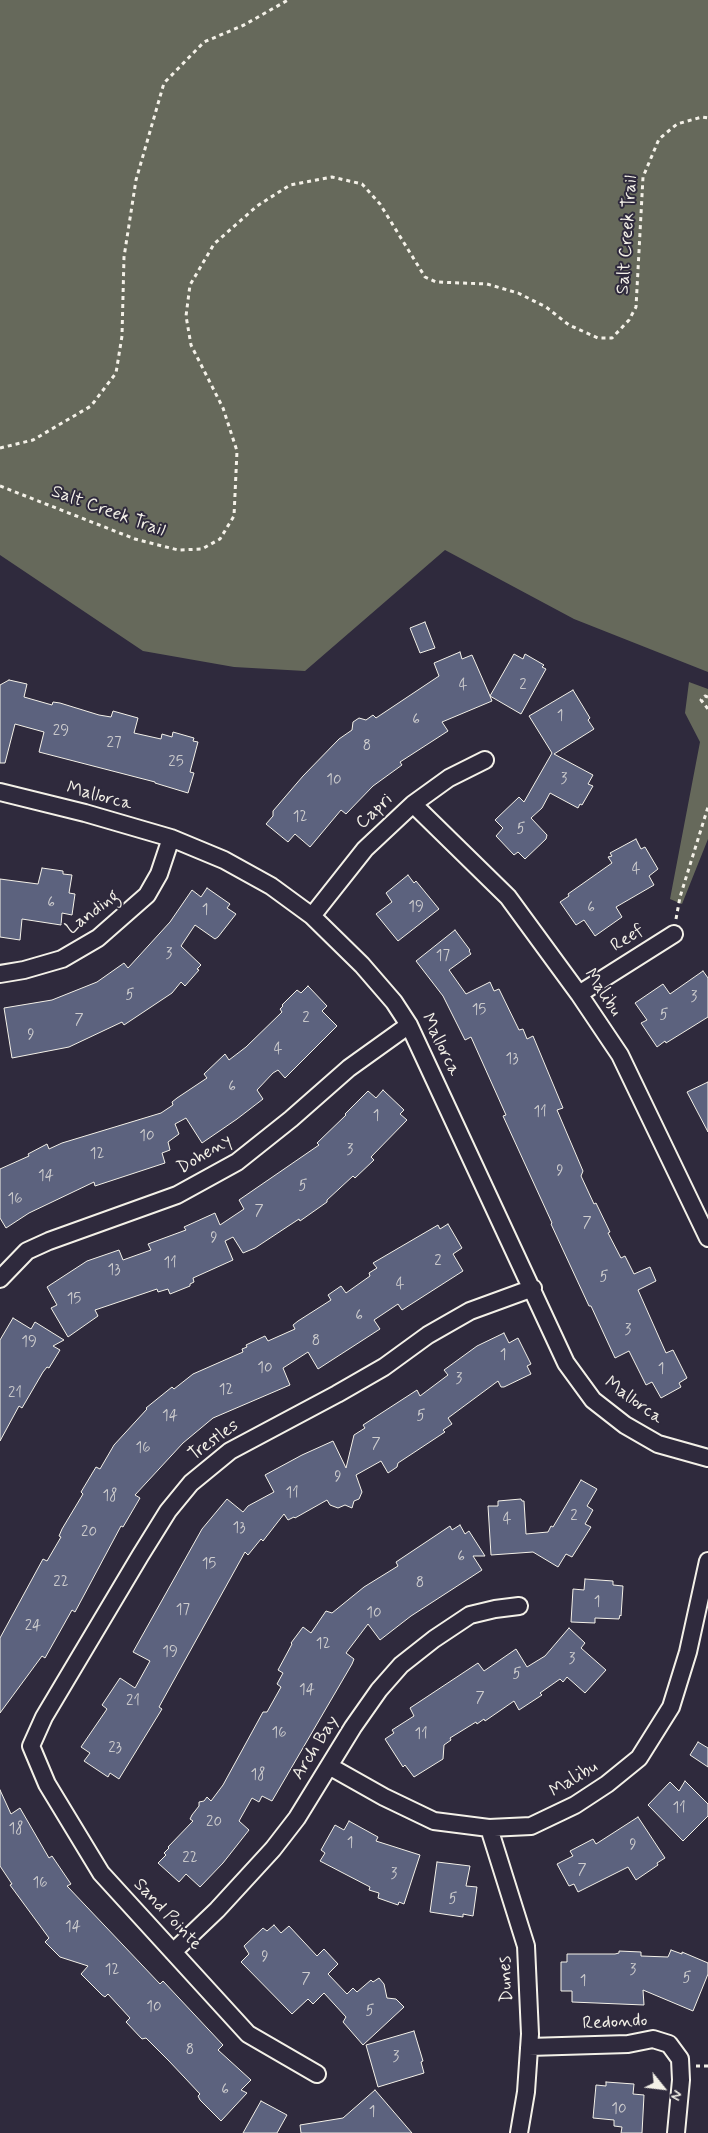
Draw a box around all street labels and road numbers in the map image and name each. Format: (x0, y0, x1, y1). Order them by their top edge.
street label: Salt Creek Trail (613, 175, 643, 295)
street label: Salt Creek Trail (48, 481, 168, 543)
street label: Mallorca (64, 778, 134, 816)
street label: Capri (352, 790, 398, 834)
street label: Landing (62, 886, 124, 940)
street label: Reef (607, 920, 649, 958)
street label: Malibu (578, 965, 626, 1021)
street label: Mallorca (416, 1010, 464, 1080)
street label: Doheny (174, 1130, 236, 1180)
street label: Mallorca (600, 1373, 666, 1429)
street label: Trestles (185, 1415, 243, 1467)
street label: Arch Bay (288, 1712, 344, 1784)
street label: Malibu (546, 1757, 602, 1803)
street label: Sand Pointe (128, 1874, 206, 1956)
street label: Dunes (495, 1955, 519, 2003)
street label: Redondo (582, 2011, 648, 2035)

